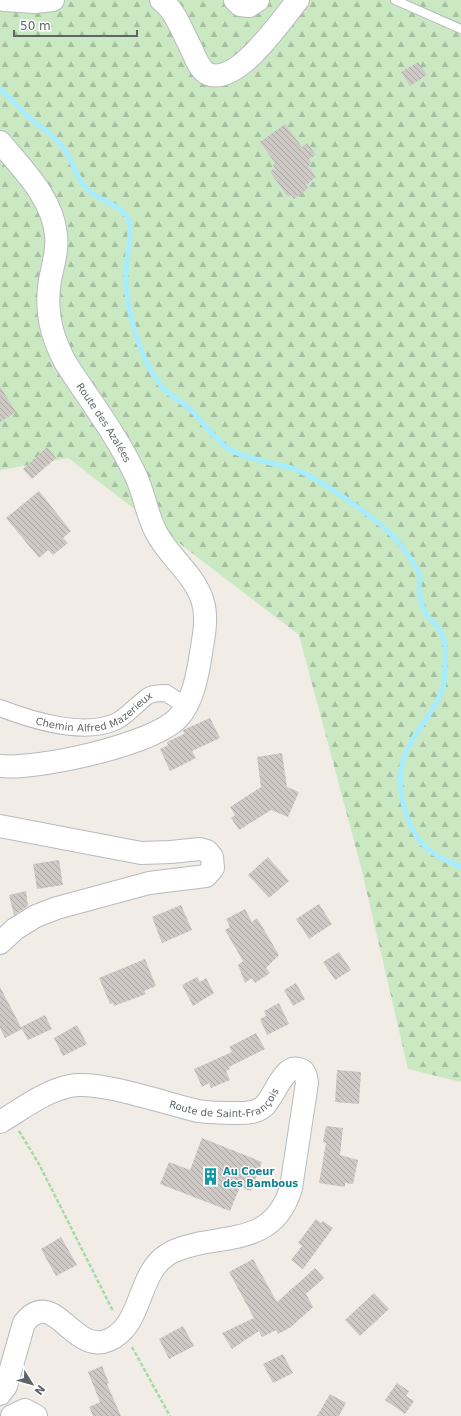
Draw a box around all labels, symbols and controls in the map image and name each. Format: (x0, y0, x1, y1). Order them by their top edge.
scale bar (14, 12, 137, 38)
text: 50 m (20, 19, 51, 33)
street label: Route des Azalées (74, 381, 133, 464)
street label: Chemin Alfred Mazerieux (35, 690, 154, 734)
street label: Route de Saint-François (168, 1086, 281, 1119)
place label: Au Coeur des Bambous (223, 1166, 298, 1189)
building icon: Au Coeur des Bambous (200, 1167, 220, 1187)
north arrow (12, 1364, 52, 1404)
text: N (32, 1382, 48, 1397)

